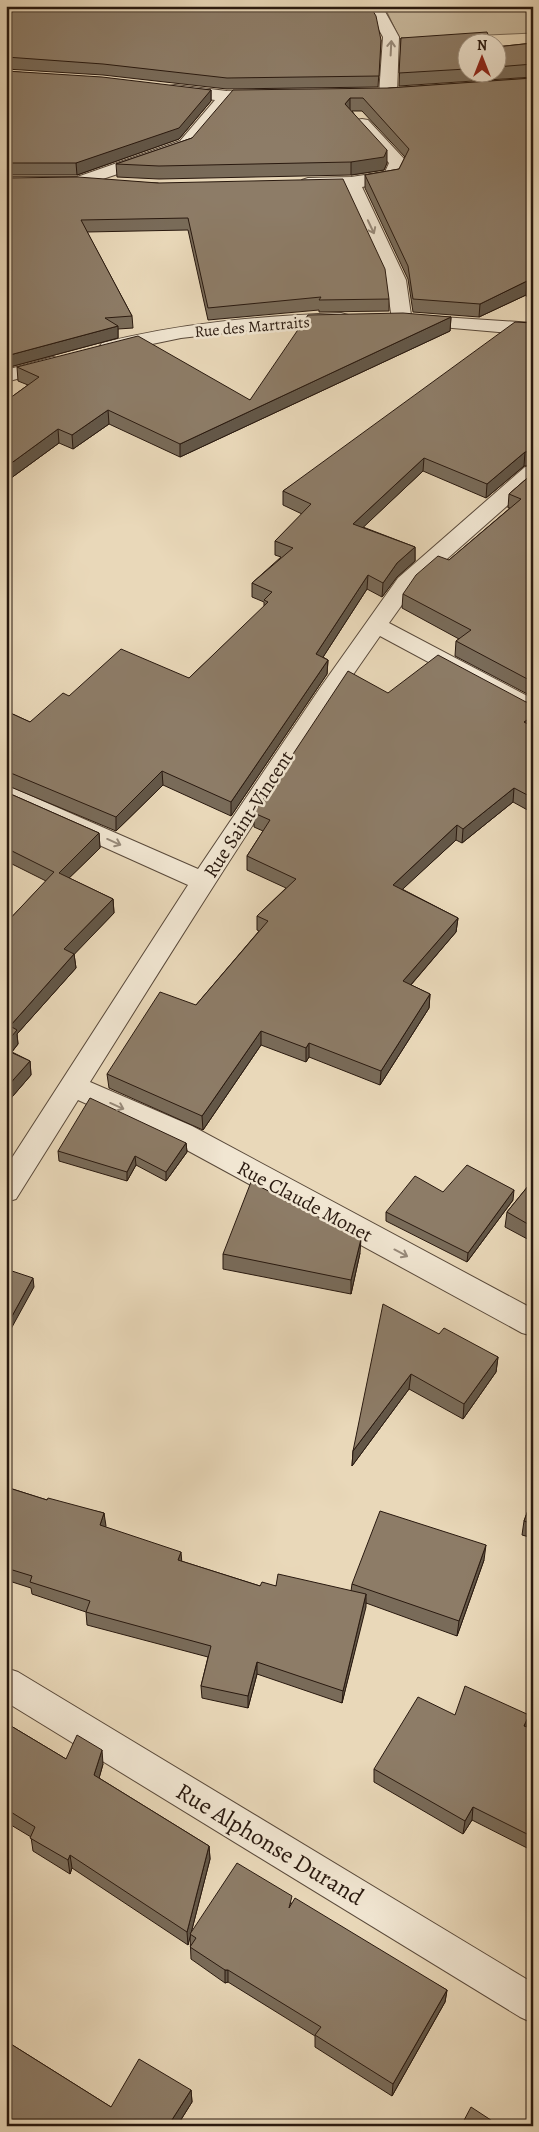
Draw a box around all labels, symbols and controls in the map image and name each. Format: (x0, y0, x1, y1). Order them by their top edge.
north arrow (456, 32, 506, 82)
text: N (477, 36, 487, 55)
one-way arrow (386, 40, 395, 56)
one-way arrow (367, 219, 377, 234)
street label: Rue des Martraits (194, 311, 311, 343)
street label: Rue Saint-Vincent (197, 745, 300, 883)
one-way arrow (106, 838, 121, 848)
one-way arrow (109, 1101, 124, 1111)
street label: Rue Claude Monet (232, 1154, 377, 1249)
one-way arrow (394, 1248, 409, 1258)
street label: Rue Alphonse Durand (170, 1775, 370, 1913)

